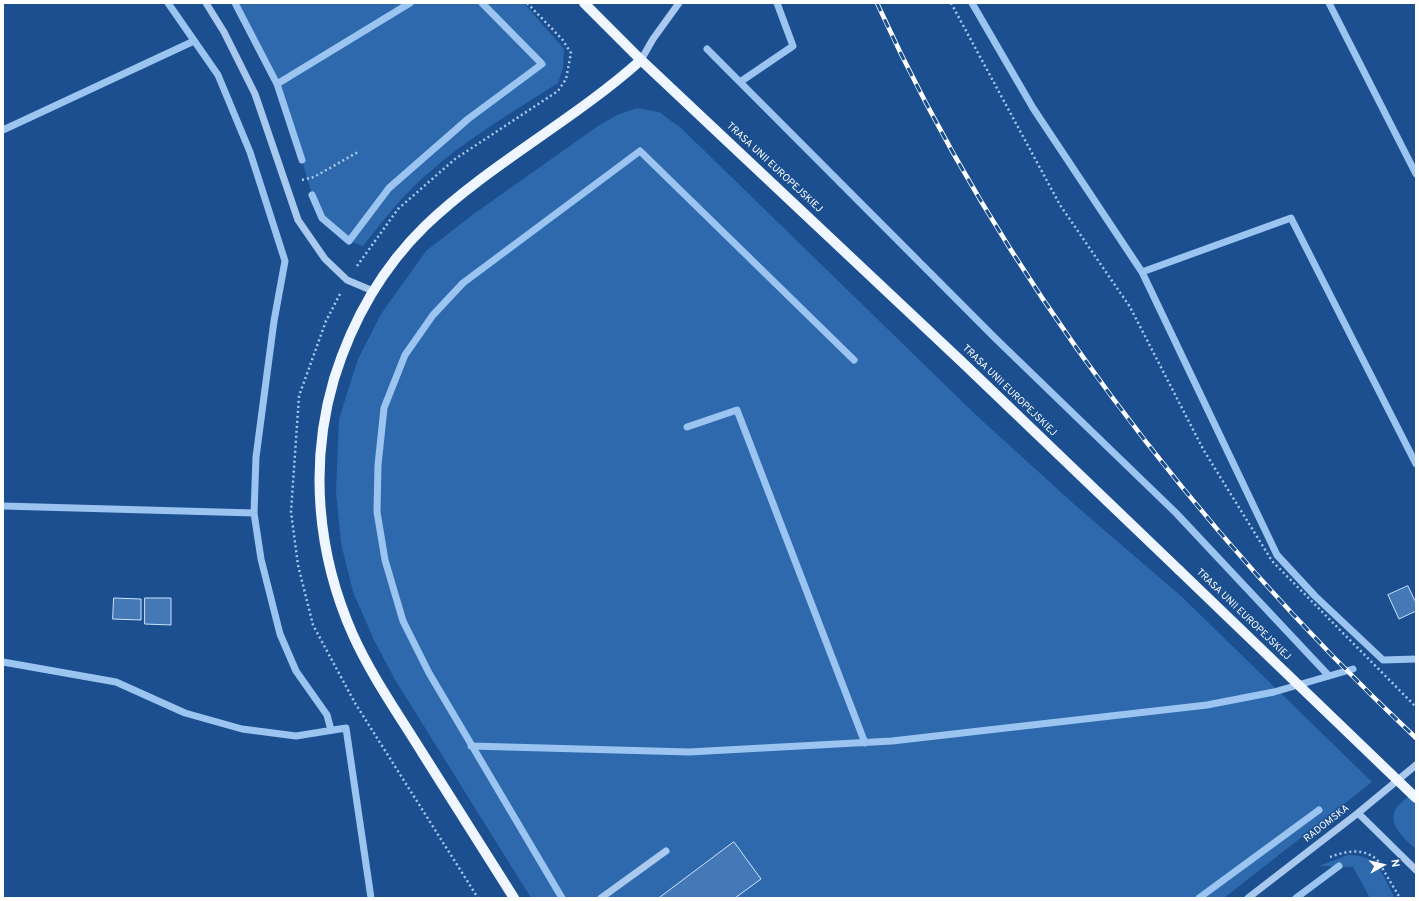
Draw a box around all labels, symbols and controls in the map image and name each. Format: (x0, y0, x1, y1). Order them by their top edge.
street label: TRASA UNII EUROPEJSKIEJ (724, 120, 824, 216)
street label: TRASA UNII EUROPEJSKIEJ (959, 343, 1059, 439)
street label: TRASA UNII EUROPEJSKIEJ (1193, 567, 1293, 663)
street label: RADOMSKA (1302, 803, 1352, 845)
north arrow (1363, 845, 1403, 885)
text: N (1387, 858, 1402, 868)

